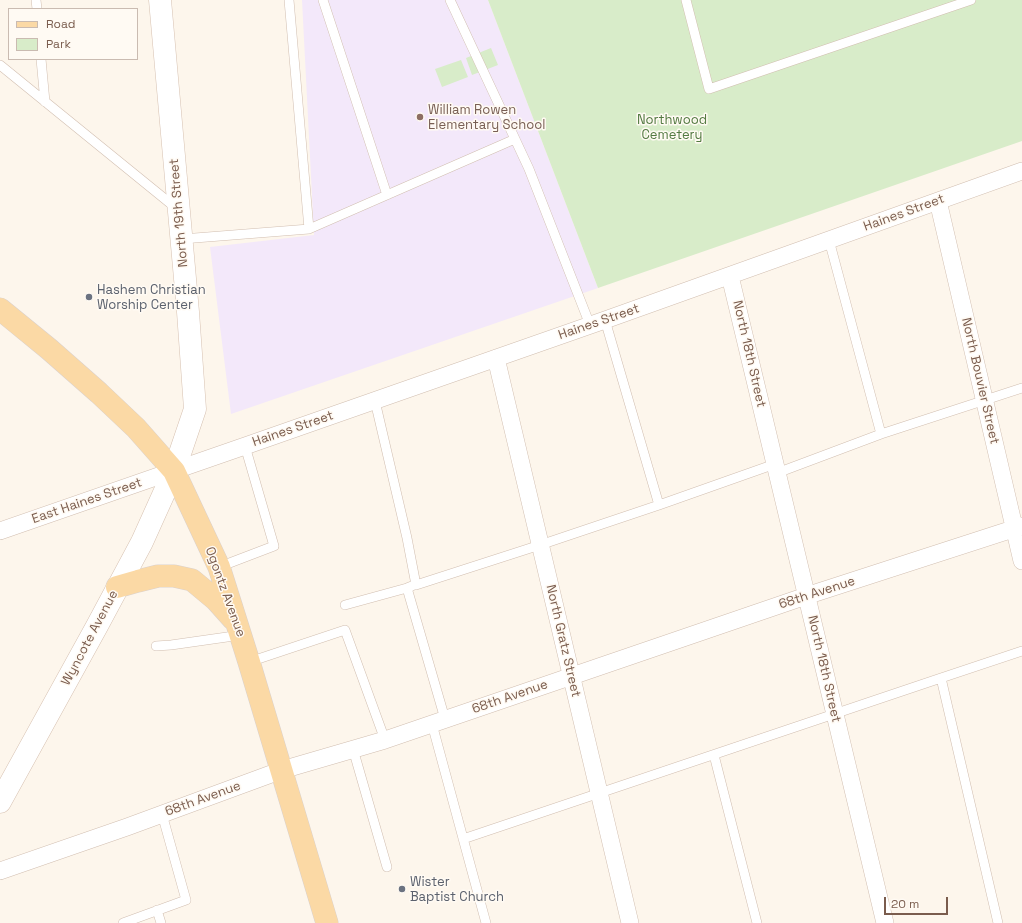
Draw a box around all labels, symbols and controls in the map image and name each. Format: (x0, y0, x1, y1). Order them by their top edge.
legend (8, 8, 138, 60)
text: Road (46, 16, 75, 32)
text: Park (46, 36, 71, 52)
place label: William Rowen Elementary School (428, 102, 545, 133)
marker: William Rowen Elementary School (415, 112, 425, 122)
park label: Northwood Cemetery (637, 112, 707, 143)
street label: North 19th Street (166, 158, 192, 268)
street label: Haines Street (861, 191, 947, 235)
place label: Hashem Christian Worship Center (97, 282, 206, 313)
marker: Hashem Christian Worship Center (84, 292, 94, 302)
street label: North 18th Street (729, 299, 769, 409)
street label: Haines Street (556, 301, 642, 343)
street label: North Bouvier Street (958, 316, 1002, 446)
street label: Haines Street (250, 408, 336, 450)
street label: East Haines Street (30, 475, 144, 527)
street label: Ogontz Avenue (201, 545, 249, 639)
street label: 68th Avenue (777, 573, 857, 613)
street label: North Gratz Street (542, 583, 584, 699)
street label: Wyncote Avenue (58, 588, 122, 688)
street label: North 18th Street (804, 614, 844, 724)
street label: 68th Avenue (470, 677, 550, 717)
street label: 68th Avenue (163, 778, 243, 820)
place label: Wister Baptist Church (410, 874, 504, 905)
marker: Wister Baptist Church (397, 884, 407, 894)
scale bar (886, 889, 950, 915)
text: 20 m (891, 896, 919, 912)

